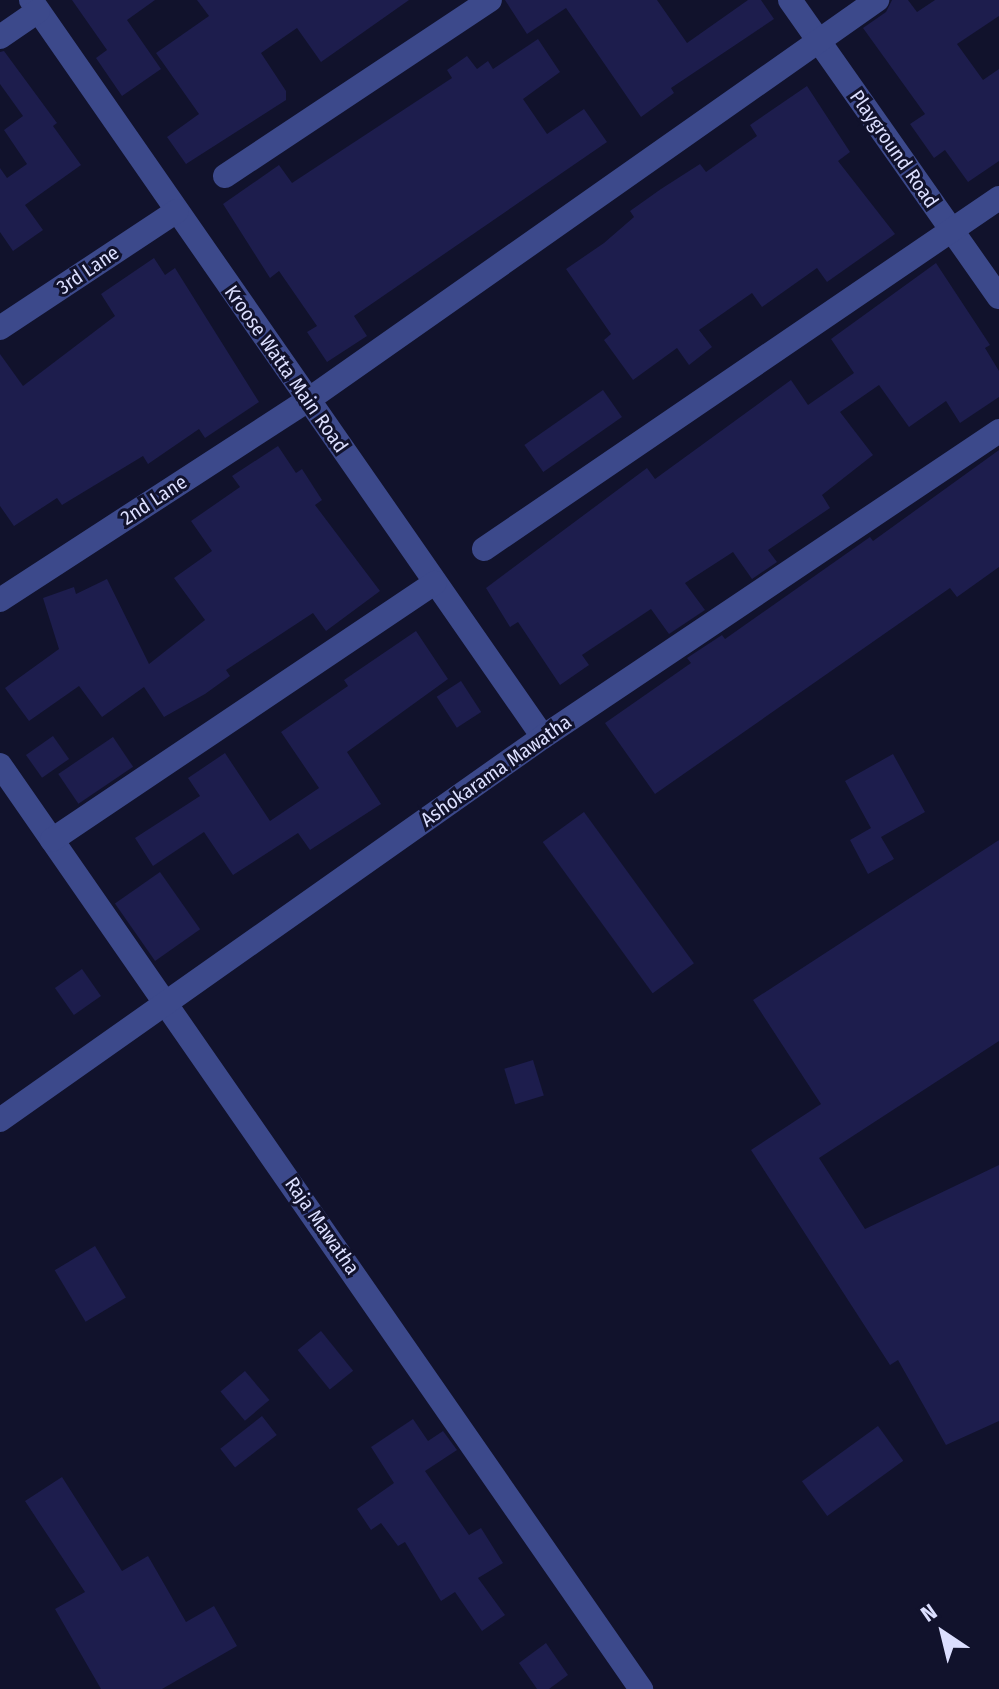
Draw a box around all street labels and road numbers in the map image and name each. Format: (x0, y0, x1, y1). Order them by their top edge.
street label: Playground Road (845, 86, 943, 212)
street label: 3rd Lane (52, 241, 124, 299)
street label: Kroose Watta Main Road (219, 281, 353, 457)
street label: 2nd Lane (117, 470, 191, 530)
street label: Ashokarama Mawatha (416, 710, 576, 832)
street label: Raja Mawatha (280, 1173, 364, 1279)

